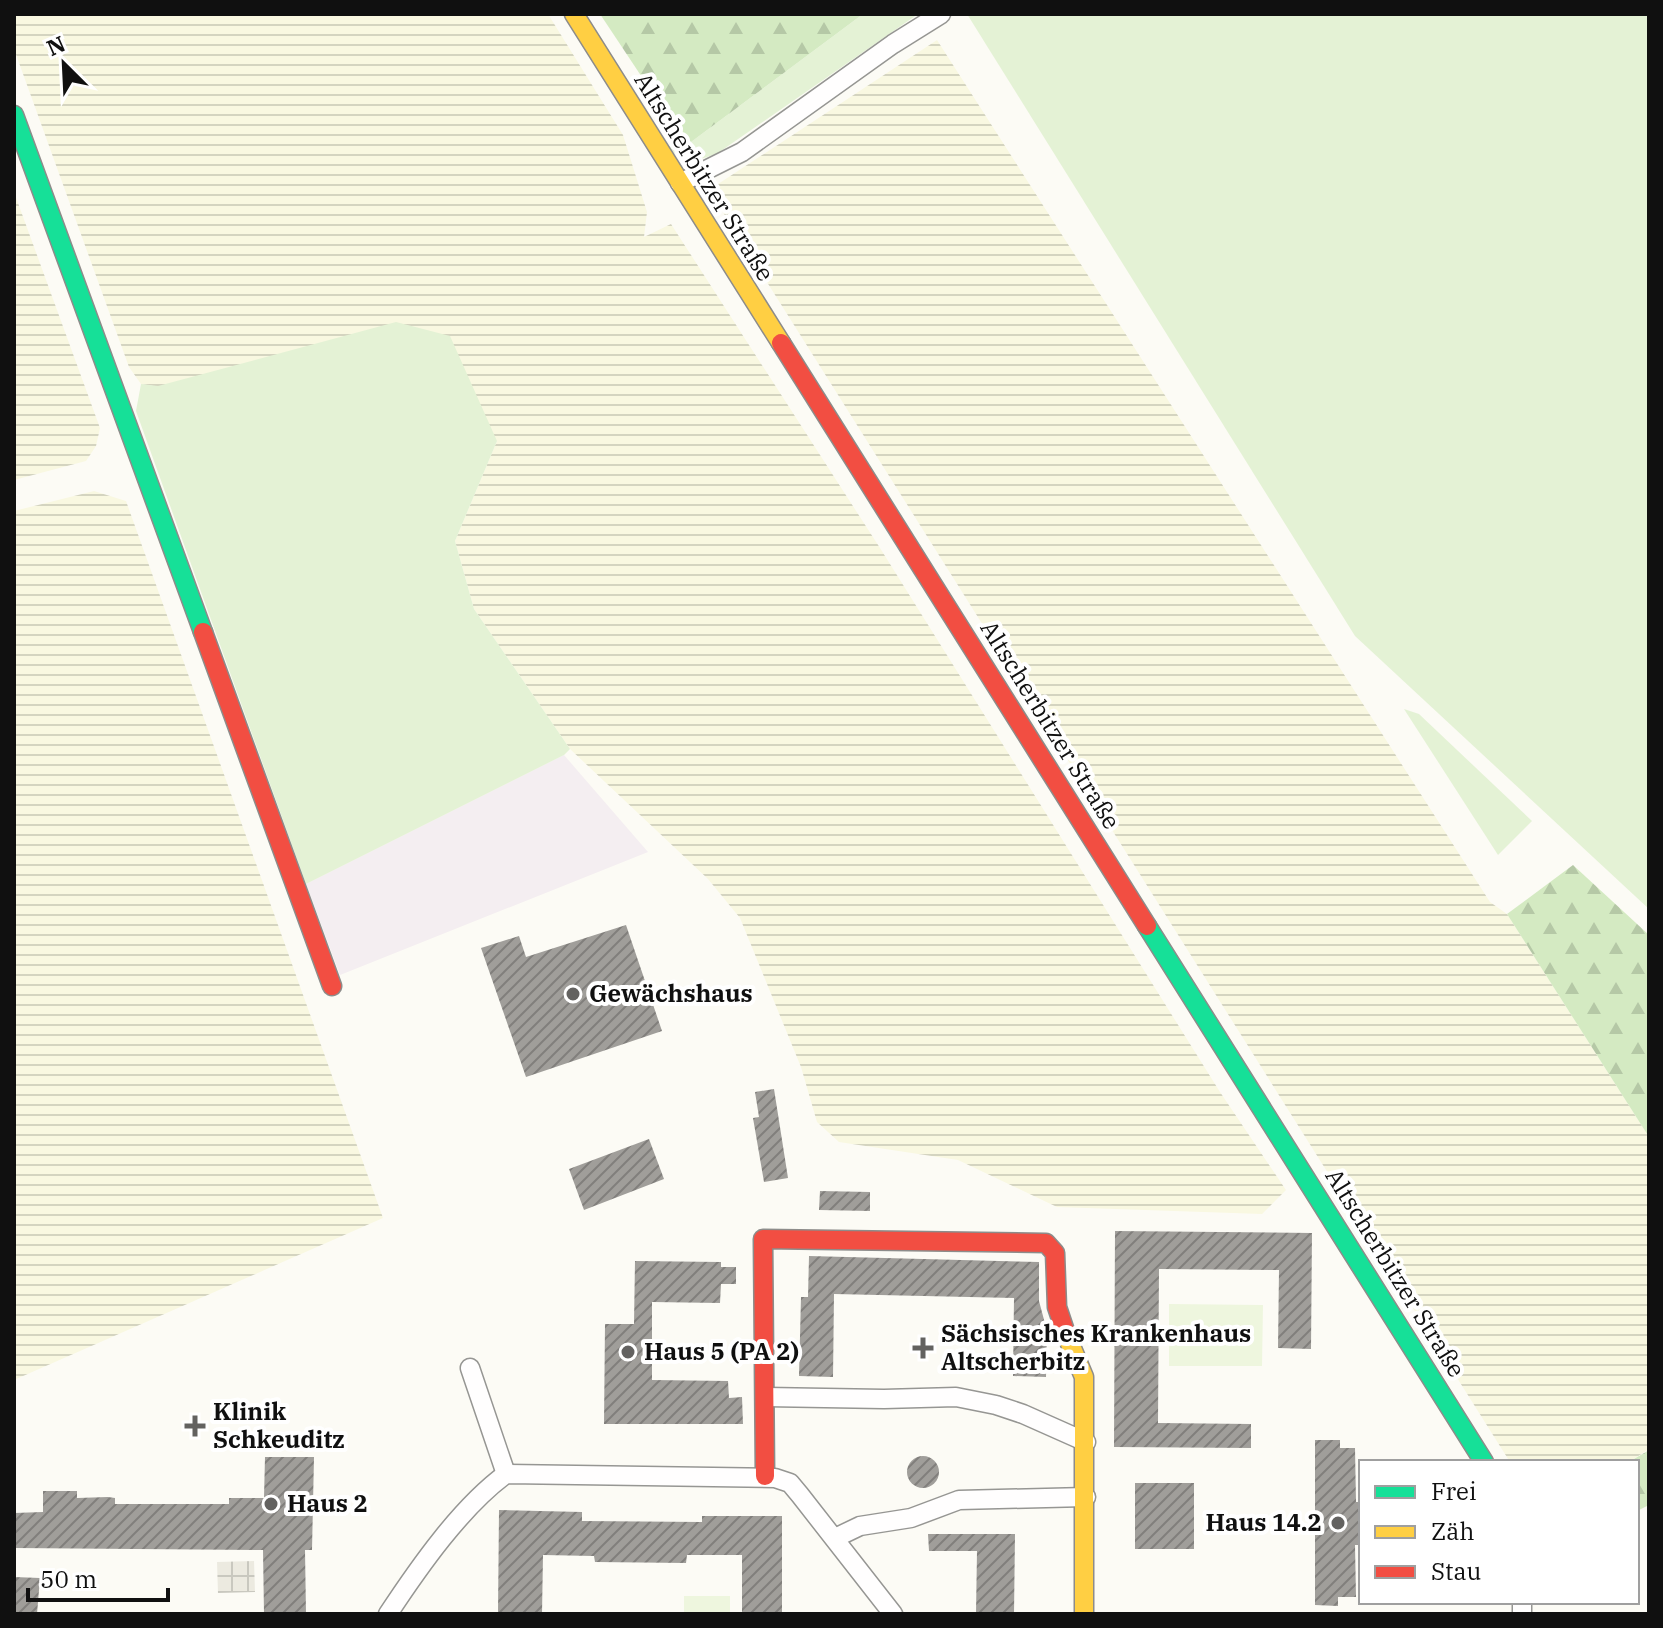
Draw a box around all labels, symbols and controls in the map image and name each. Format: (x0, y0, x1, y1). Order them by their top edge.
north arrow (24, 24, 104, 104)
text: N (42, 28, 70, 62)
street label: Altscherbitzer Straße (628, 66, 782, 287)
street label: Altscherbitzer Straße (974, 614, 1128, 835)
place label: Gewächshaus (589, 977, 753, 1009)
marker: Gewächshaus (564, 985, 582, 1003)
street label: Altscherbitzer Straße (1319, 1162, 1473, 1383)
place label: Sächsisches Krankenhaus Altscherbitz (941, 1317, 1251, 1377)
place label: Haus 5 (PA 2) (644, 1335, 799, 1367)
marker: Sächsisches Krankenhaus Altscherbitz (912, 1337, 934, 1359)
marker: Haus 5 (PA 2) (619, 1343, 637, 1361)
place label: Klinik Schkeuditz (213, 1395, 345, 1455)
marker: Klinik Schkeuditz (184, 1415, 206, 1437)
legend (1359, 1460, 1639, 1604)
text: Frei (1431, 1475, 1476, 1507)
place label: Haus 2 (287, 1487, 368, 1519)
marker: Haus 2 (262, 1495, 280, 1513)
place label: Haus 14.2 (1206, 1506, 1322, 1538)
marker: Haus 14.2 (1329, 1514, 1347, 1532)
text: Zäh (1431, 1515, 1474, 1547)
scale bar (28, 1552, 168, 1602)
text: Stau (1431, 1555, 1482, 1587)
text: 50 m (40, 1563, 97, 1595)

